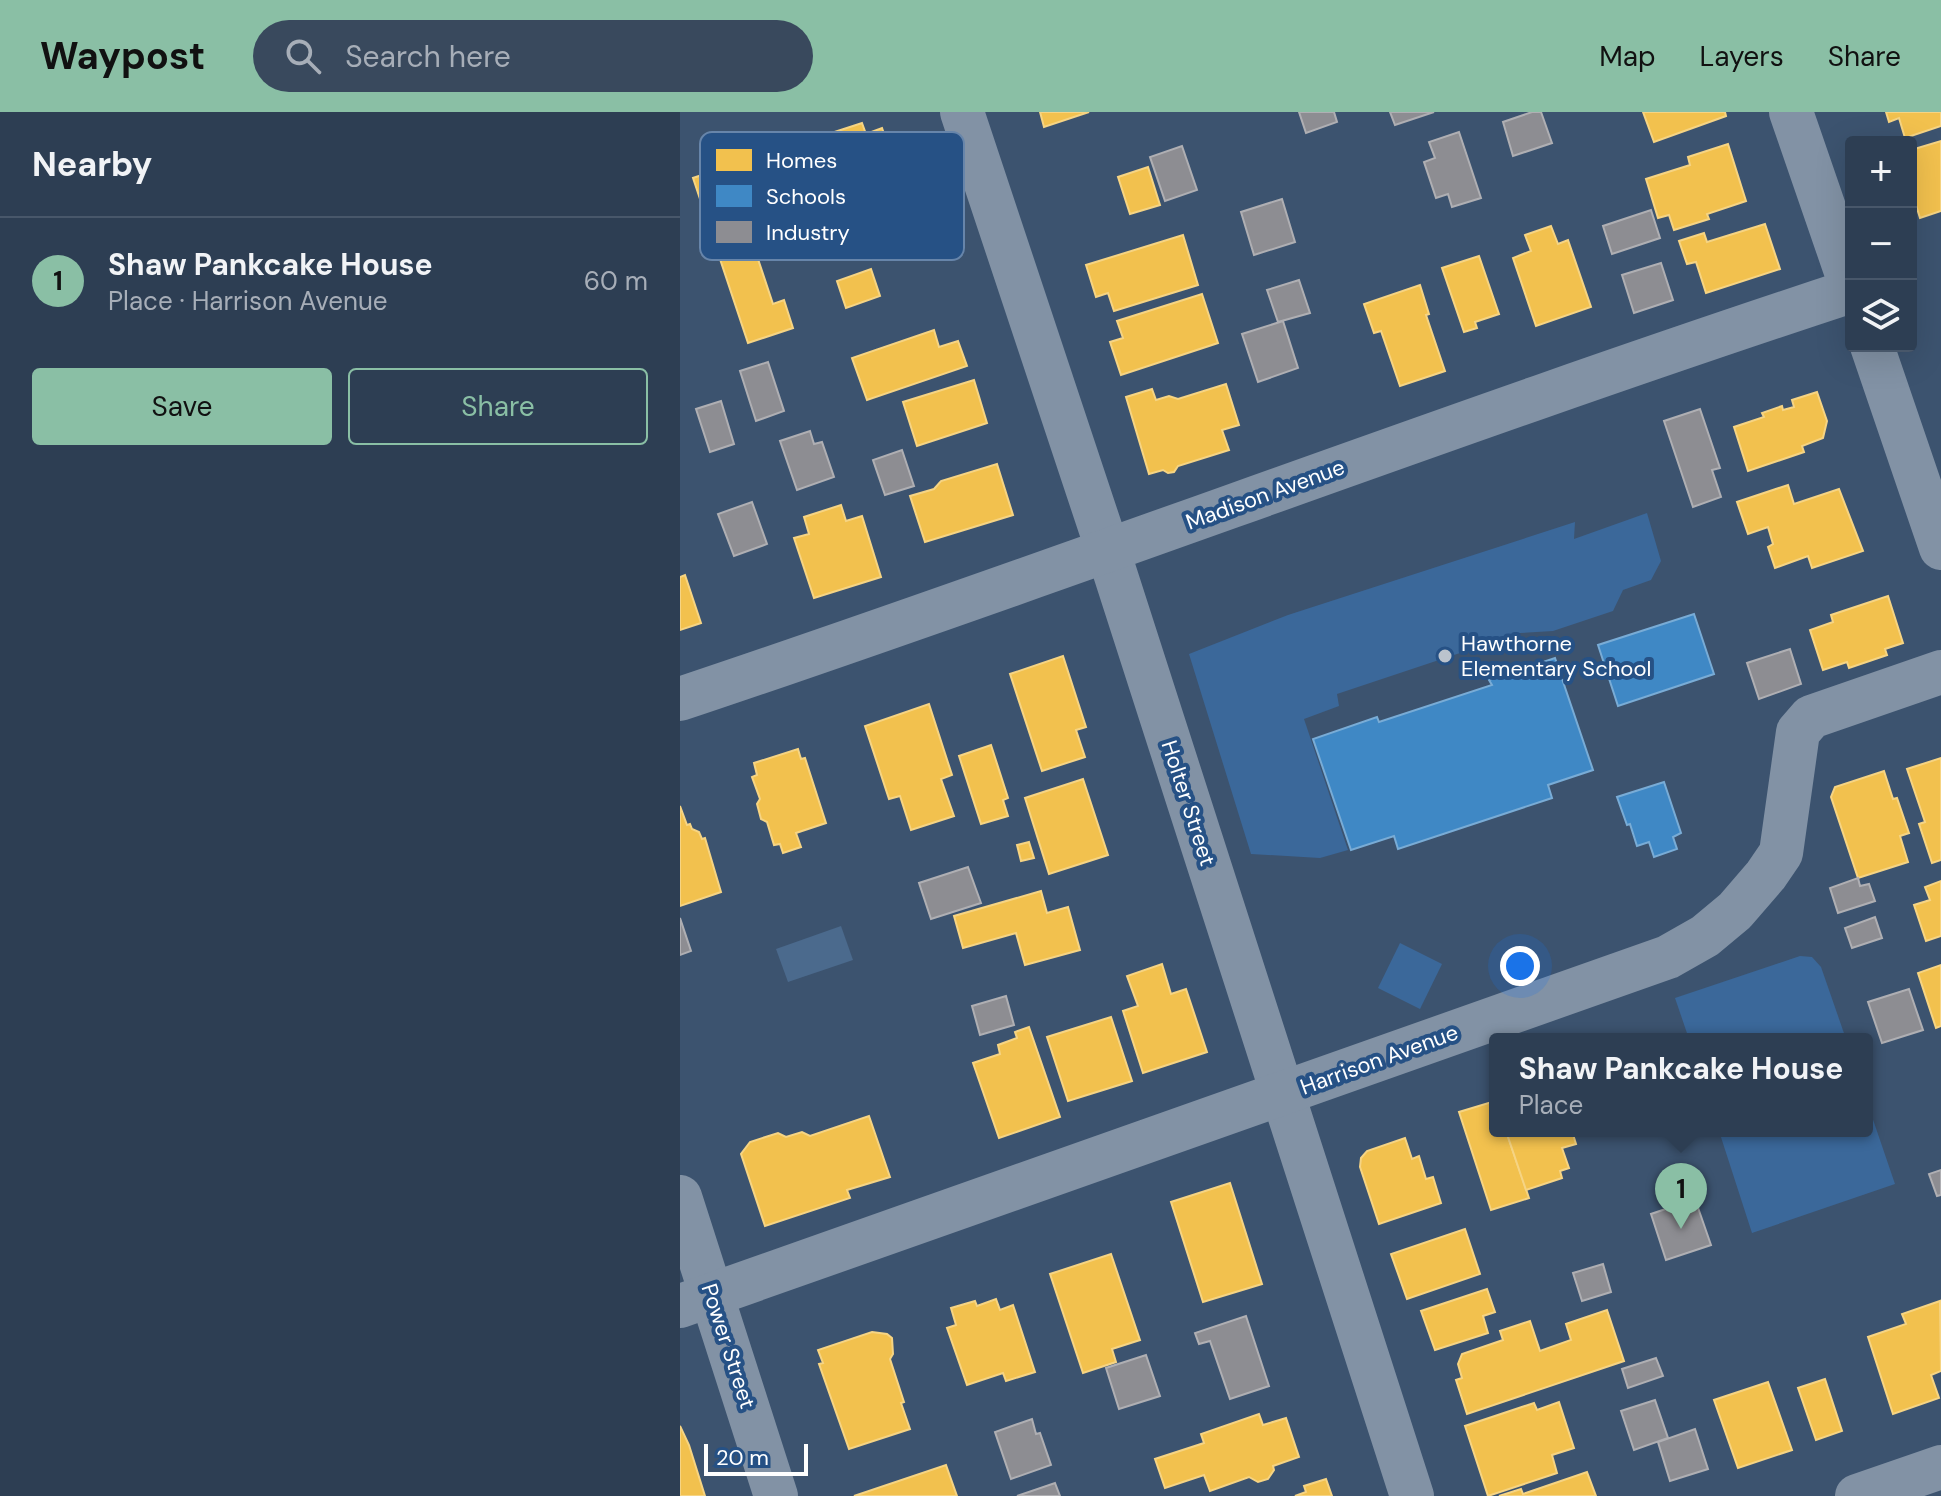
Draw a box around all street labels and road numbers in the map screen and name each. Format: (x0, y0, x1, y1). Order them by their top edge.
street label: Madison Avenue (1182, 452, 1349, 537)
street label: Holter Street (1155, 737, 1222, 869)
street label: Harrison Avenue (1296, 1017, 1462, 1101)
street label: Power Street (695, 1280, 762, 1412)

